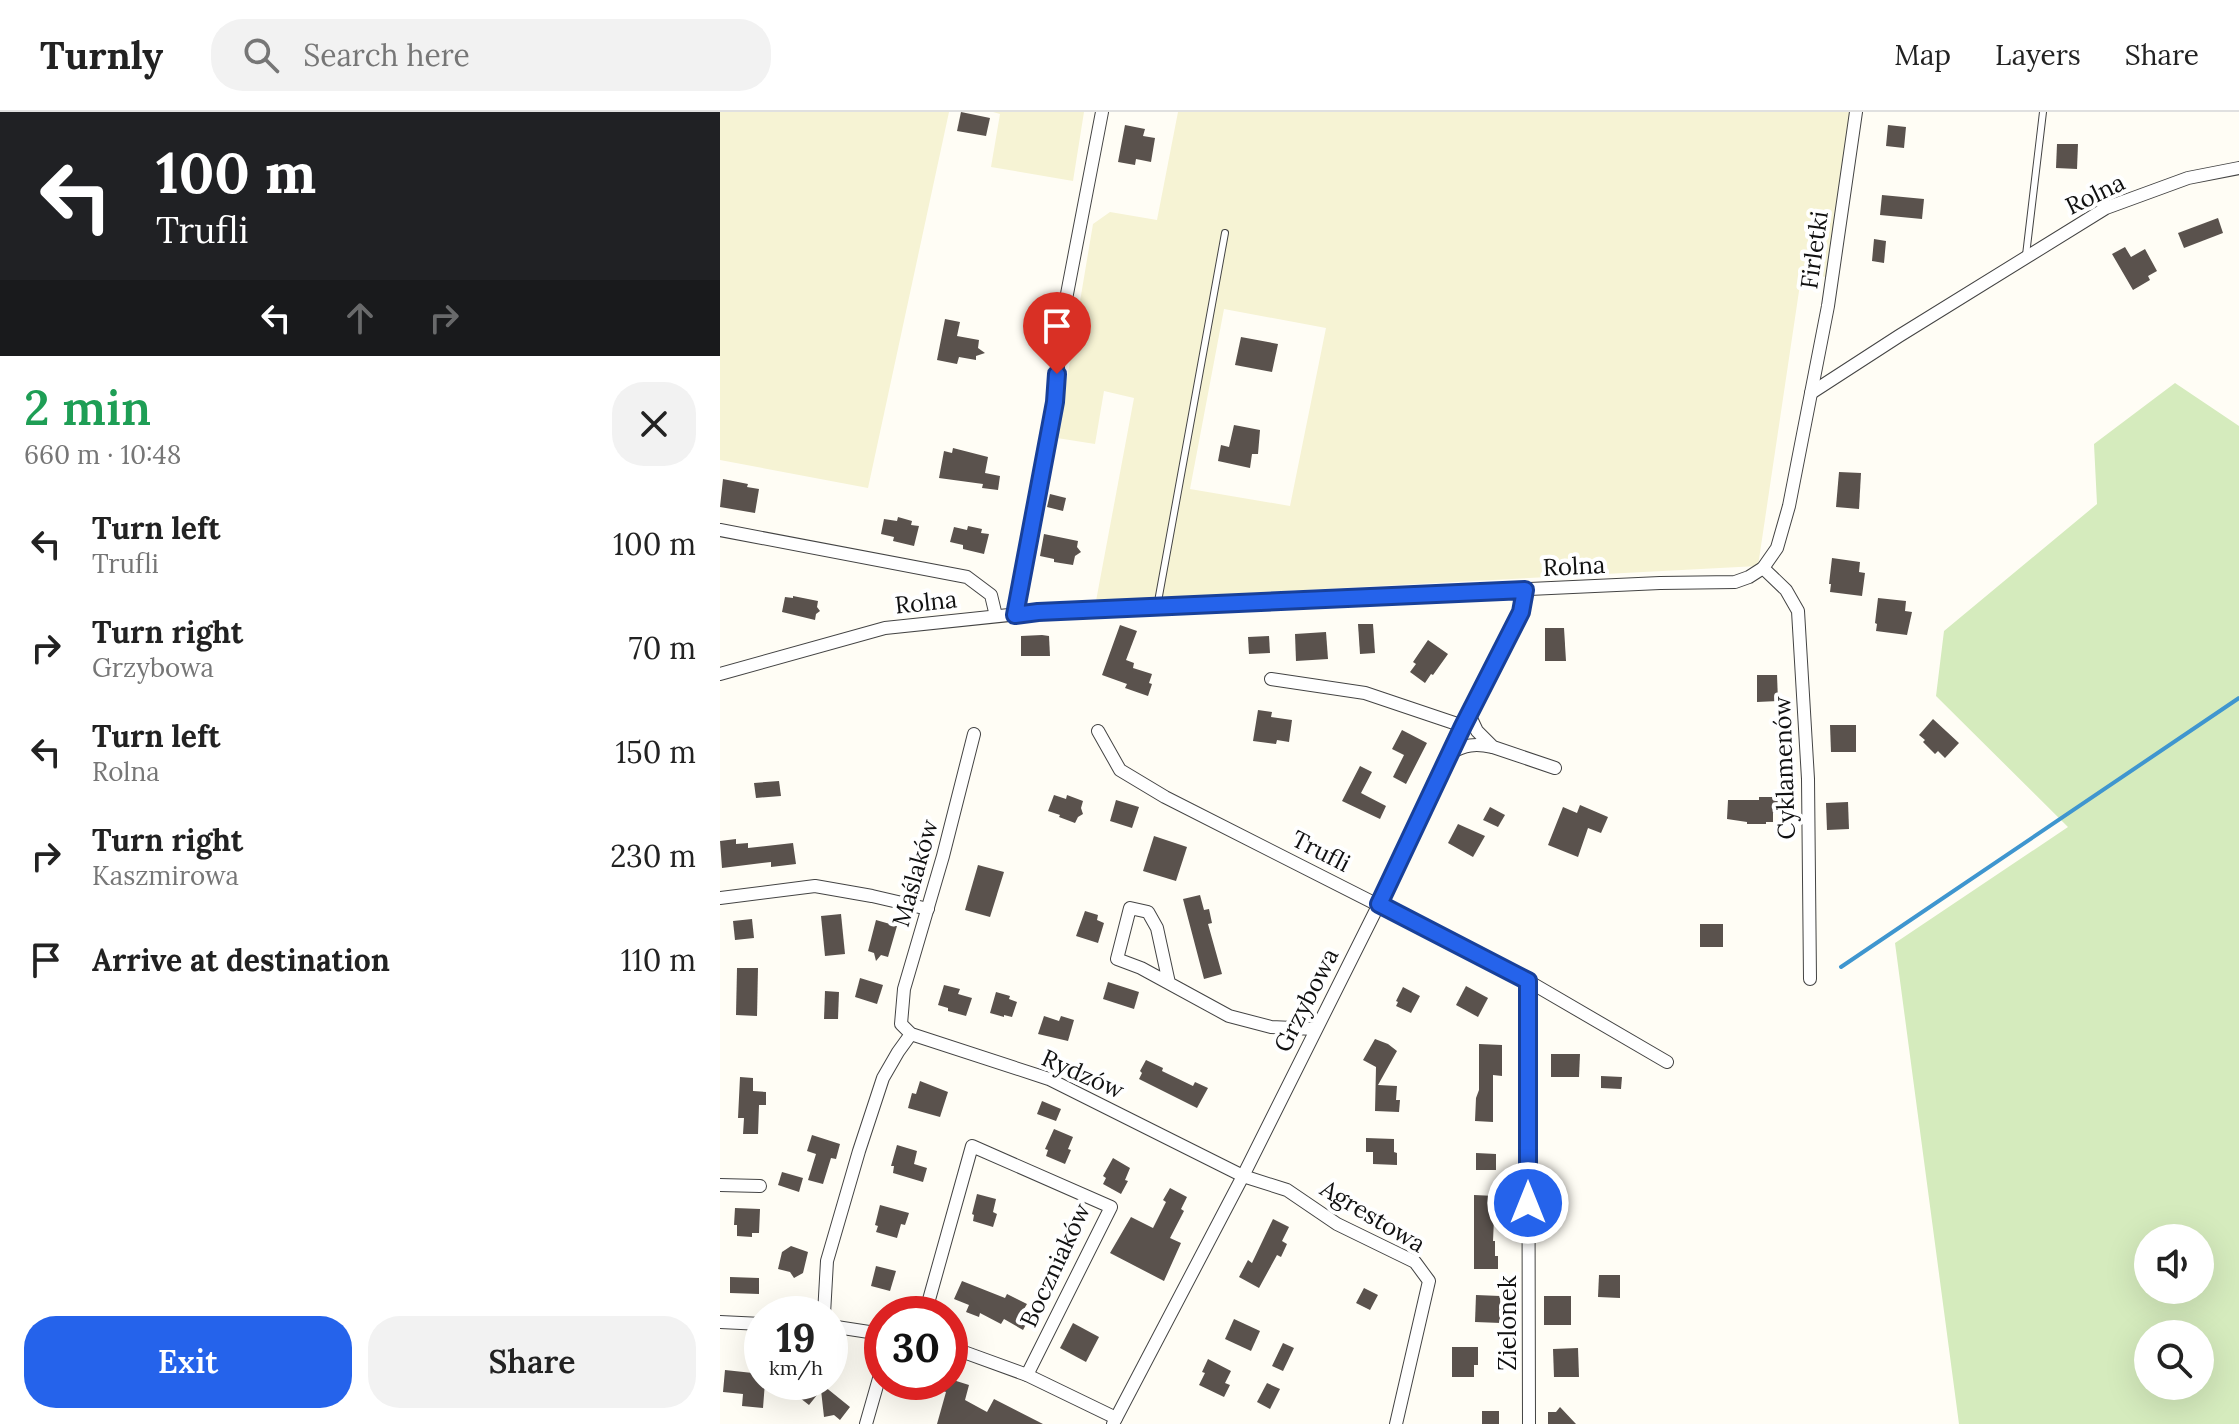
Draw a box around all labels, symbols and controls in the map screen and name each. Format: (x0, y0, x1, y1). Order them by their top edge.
search box (211, 19, 771, 91)
text: Turnly (40, 31, 163, 79)
icon: search (239, 33, 283, 77)
text: Search here (303, 36, 470, 74)
text: Map (1894, 37, 1951, 73)
text: Layers (1995, 37, 2081, 73)
text: Share (2125, 37, 2199, 73)
text: 100 m (156, 137, 316, 208)
icon: left (24, 144, 128, 248)
street label: Rolna (2060, 166, 2130, 222)
text: Trufli (156, 207, 249, 253)
street label: Firletki (1793, 209, 1835, 291)
pin (1023, 292, 1091, 374)
icon: left (254, 296, 298, 340)
icon: ahead (338, 296, 382, 340)
icon: right (422, 296, 466, 340)
icon: arrive (1035, 304, 1079, 348)
text: 2 min (24, 377, 151, 438)
button: close (612, 382, 696, 466)
text: 660 m · 10:48 (24, 438, 181, 471)
text: Turn left (92, 509, 220, 547)
icon: left (24, 522, 68, 566)
text: 100 m (613, 525, 696, 563)
text: Trufli (92, 547, 159, 580)
street label: Rolna (1542, 549, 1606, 583)
street label: Rolna (893, 583, 959, 621)
text: Turn right (92, 613, 243, 651)
icon: right (24, 626, 68, 670)
text: 70 m (629, 629, 696, 667)
text: Grzybowa (92, 651, 214, 684)
street label: Cyklamenów (1766, 695, 1802, 840)
text: Turn left (92, 717, 220, 755)
icon: left (24, 730, 68, 774)
text: 150 m (615, 733, 696, 771)
text: Rolna (92, 755, 160, 788)
street label: Maślaków (885, 815, 945, 930)
text: Turn right (92, 821, 243, 859)
street label: Trufli (1286, 823, 1356, 879)
icon: right (24, 834, 68, 878)
text: 230 m (610, 837, 696, 875)
text: Kaszmirowa (92, 859, 239, 892)
icon: arrive (24, 938, 68, 982)
text: Arrive at destination (92, 941, 390, 979)
text: 110 m (621, 941, 696, 979)
street label: Grzybowa (1267, 943, 1345, 1057)
street label: Rydzów (1037, 1042, 1130, 1106)
position arrow (1486, 1161, 1570, 1245)
street label: Agrestowa (1314, 1172, 1431, 1259)
street label: Boczniaków (1013, 1197, 1098, 1332)
map controls (2134, 1224, 2214, 1400)
button: sound (2134, 1224, 2214, 1304)
street label: Zielonek (1492, 1275, 1523, 1371)
speed limit sign: 30 (864, 1296, 968, 1400)
text: 19 (776, 1312, 816, 1363)
button: Exit (24, 1316, 352, 1408)
button: Share (368, 1316, 696, 1408)
button: search (2134, 1320, 2214, 1400)
text: km/h (769, 1355, 823, 1380)

